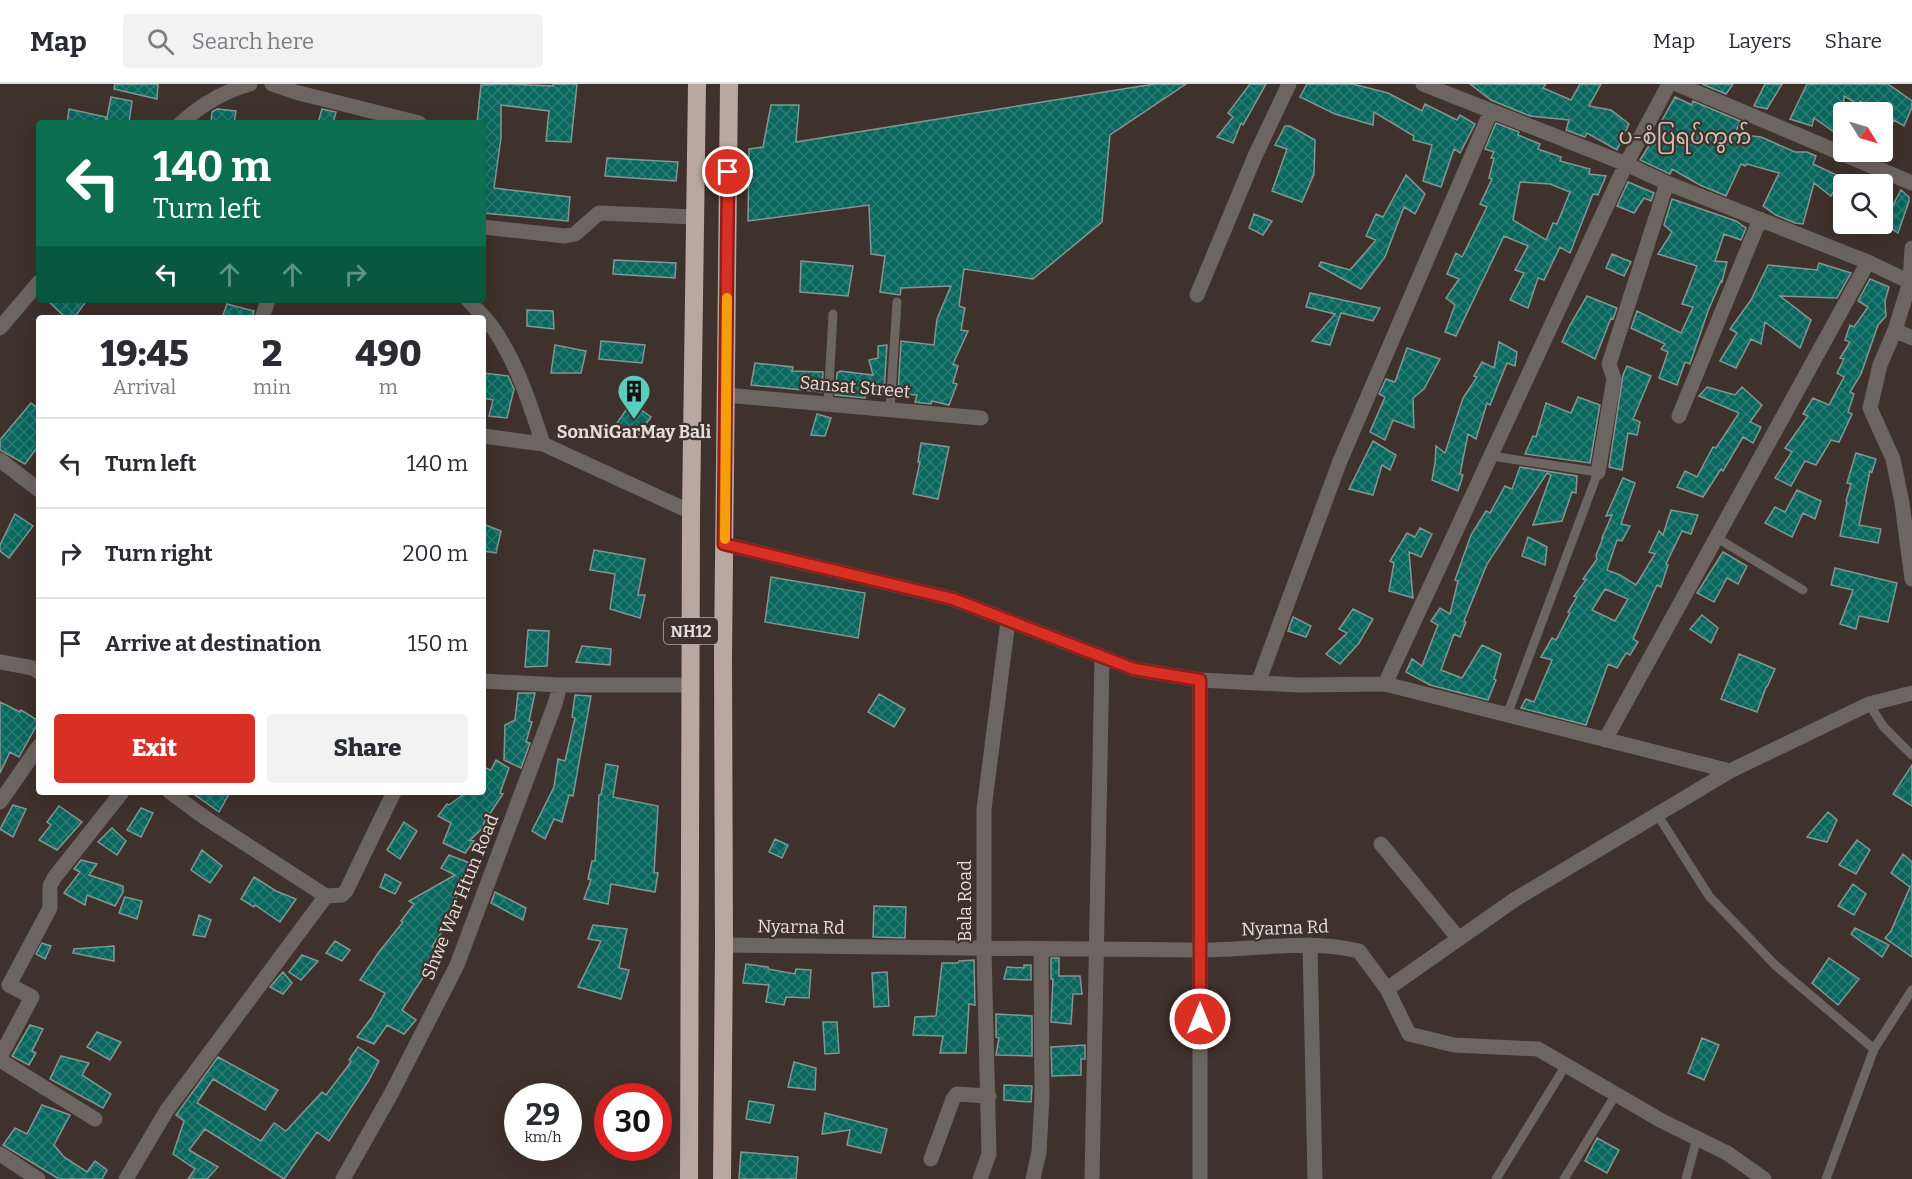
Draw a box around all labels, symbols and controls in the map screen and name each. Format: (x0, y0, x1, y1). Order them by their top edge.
search box (123, 14, 543, 68)
text: Map (30, 25, 87, 58)
icon: search (144, 25, 177, 58)
text: Search here (192, 28, 314, 55)
text: Map (1653, 28, 1695, 54)
text: Layers (1728, 28, 1792, 54)
text: Share (1825, 28, 1882, 54)
north arrow (1833, 102, 1893, 162)
map controls (1833, 102, 1893, 234)
district label: ပ-စံပြရပ်ကွက် (1619, 121, 1751, 154)
text: 140 m (153, 142, 271, 192)
icon: left (54, 144, 132, 222)
pin (702, 146, 753, 197)
icon: arrive (711, 155, 744, 188)
button: search (1833, 174, 1893, 234)
text: Turn left (153, 193, 261, 225)
icon: left (150, 258, 183, 291)
icon: ahead (213, 258, 246, 291)
icon: ahead (276, 258, 309, 291)
icon: right (339, 258, 372, 291)
text: 19:45 (100, 332, 189, 376)
text: 2 (262, 332, 282, 376)
text: 490 (355, 332, 422, 376)
street label: Sansat Street (799, 371, 912, 403)
building icon: SonNiGarMay Bali (616, 373, 652, 420)
text: Arrival (113, 375, 176, 399)
text: min (253, 375, 291, 399)
text: m (379, 375, 398, 399)
place label: SonNiGarMay Bali (557, 421, 712, 443)
icon: left (54, 447, 87, 480)
text: Turn left (105, 450, 197, 477)
text: 140 m (407, 450, 468, 477)
icon: right (54, 537, 87, 570)
text: Turn right (105, 540, 213, 567)
text: 200 m (402, 540, 468, 567)
road number: NH12 (664, 618, 718, 644)
icon: arrive (54, 627, 87, 660)
text: Arrive at destination (105, 630, 321, 657)
text: 150 m (408, 630, 468, 657)
button: Exit (54, 714, 255, 783)
button: Share (267, 714, 468, 783)
street label: Shwe War Htun Road (417, 811, 503, 983)
street label: Bala Road (954, 860, 976, 942)
street label: Nyarna Rd (757, 915, 845, 939)
street label: Nyarna Rd (1241, 915, 1329, 941)
position arrow (1168, 987, 1232, 1051)
speed limit sign: 30 (594, 1083, 672, 1161)
text: 29 (526, 1097, 560, 1133)
text: km/h (524, 1128, 562, 1146)

